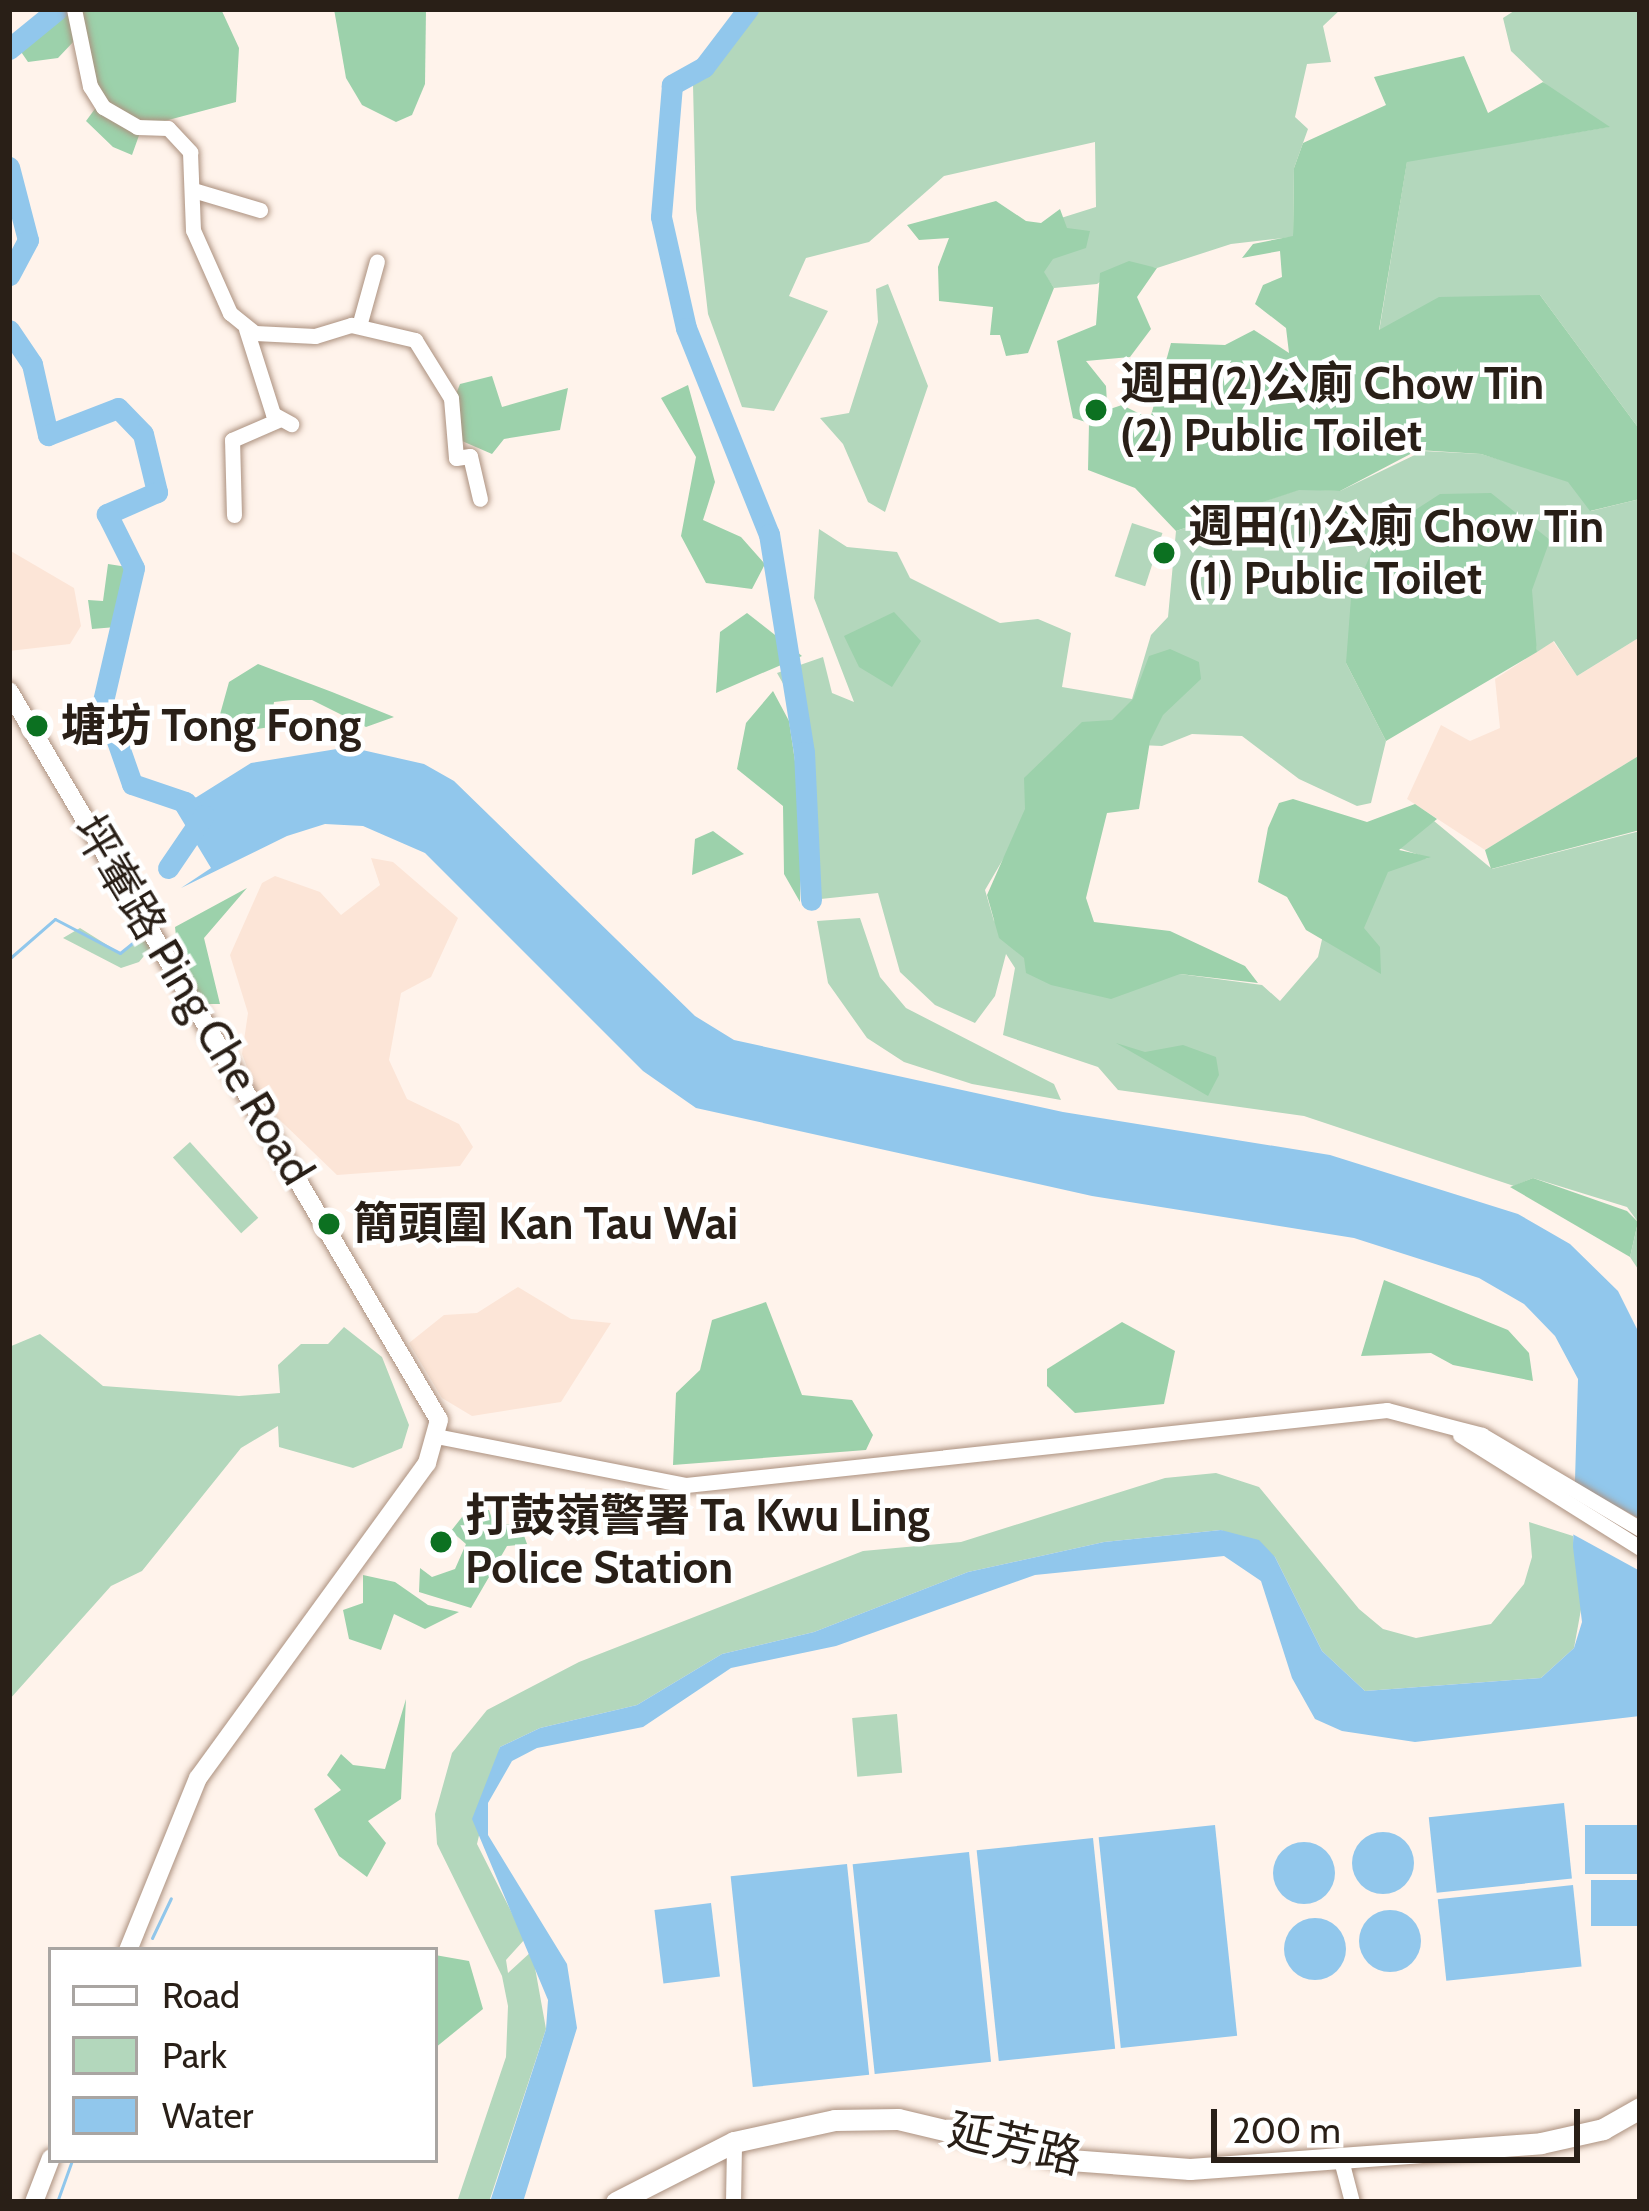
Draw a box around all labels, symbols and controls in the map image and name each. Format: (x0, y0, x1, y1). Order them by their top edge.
place label: 週田(2)公廁 Chow Tin (2) Public Toilet (1120, 357, 1544, 463)
marker: 週田(2)公廁 Chow Tin (2) Public Toilet (1083, 397, 1109, 423)
place label: 週田(1)公廁 Chow Tin (1) Public Toilet (1188, 500, 1604, 606)
marker: 週田(1)公廁 Chow Tin (1) Public Toilet (1151, 540, 1177, 566)
place label: 塘坊 Tong Fong (61, 699, 361, 753)
marker: 塘坊 Tong Fong (24, 713, 50, 739)
street label: 坪輋路 Ping Che Road (62, 806, 324, 1194)
place label: 簡頭圍 Kan Tau Wai (353, 1197, 738, 1251)
marker: 簡頭圍 Kan Tau Wai (316, 1211, 342, 1237)
place label: 打鼓嶺警署 Ta Kwu Ling Police Station (465, 1489, 930, 1595)
marker: 打鼓嶺警署 Ta Kwu Ling Police Station (428, 1529, 454, 1555)
legend (48, 1947, 438, 2163)
text: Road (162, 1973, 240, 2017)
text: Park (162, 2033, 227, 2077)
scale bar (1217, 2085, 1586, 2159)
text: Water (162, 2093, 253, 2137)
street label: 延芳路 (943, 2103, 1087, 2185)
text: 200 m (1232, 2108, 1341, 2152)

